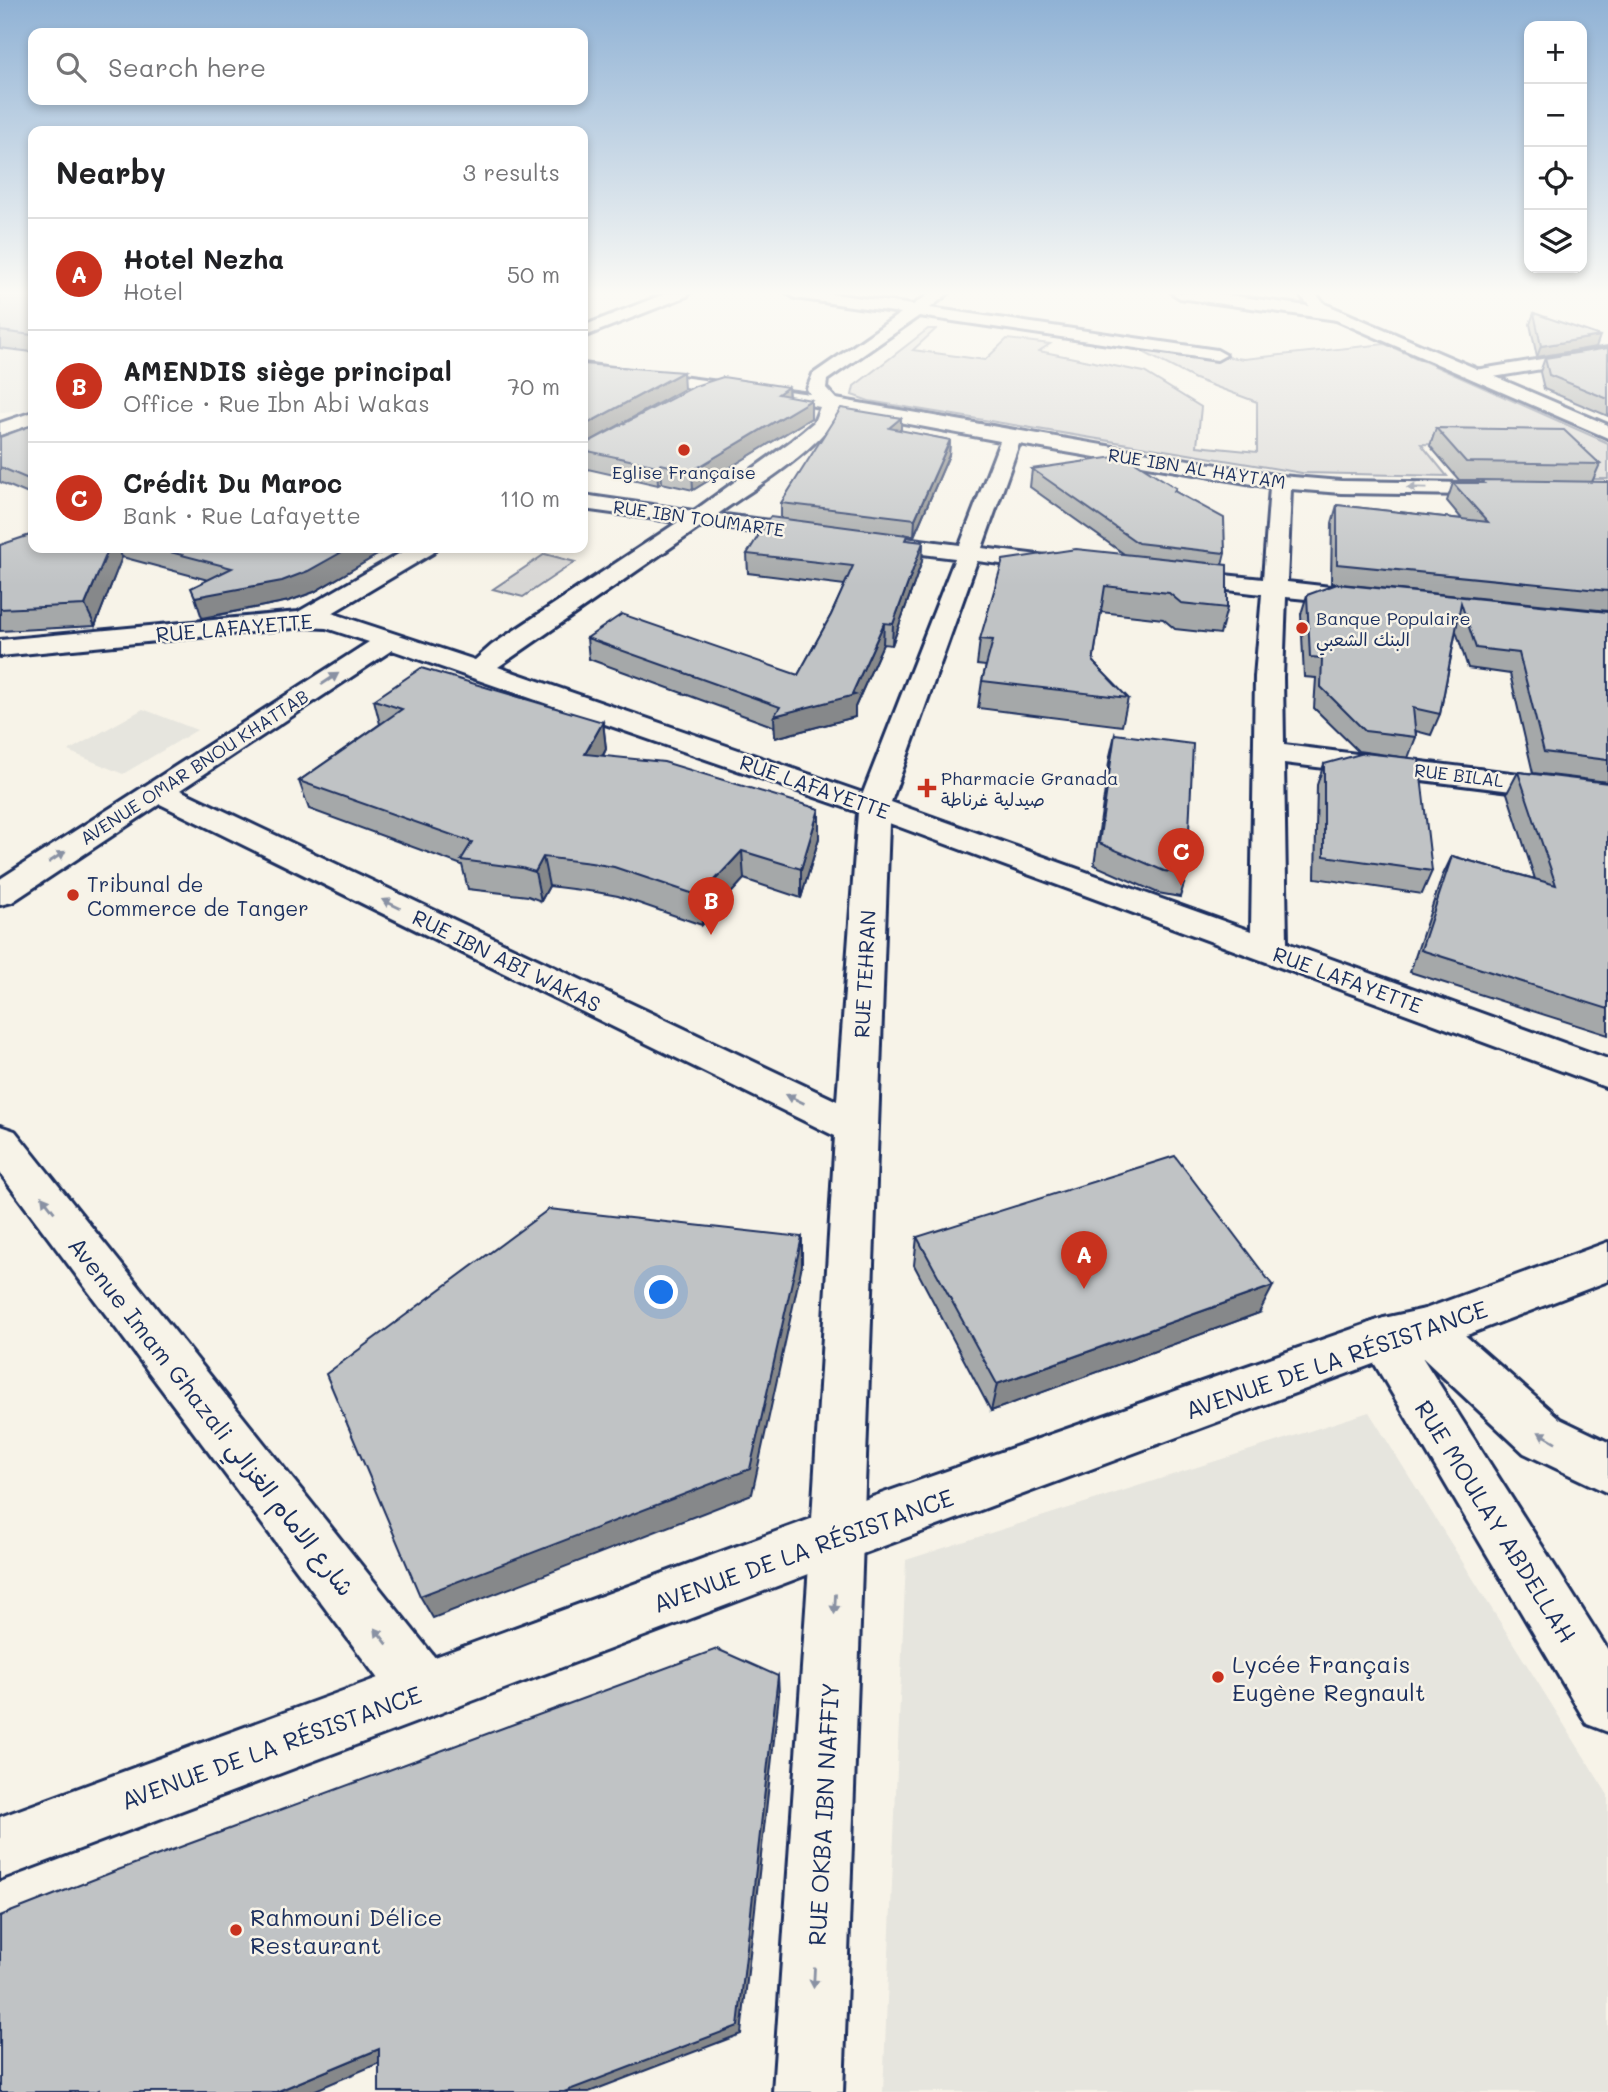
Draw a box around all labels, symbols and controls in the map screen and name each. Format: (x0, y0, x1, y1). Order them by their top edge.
map controls (1524, 21, 1587, 273)
button: + (1524, 21, 1587, 84)
search box (28, 28, 588, 105)
icon: search (52, 48, 90, 86)
text: Search here (108, 50, 266, 84)
button: − (1524, 84, 1587, 147)
button: locate (1524, 147, 1587, 210)
text: Nearby (56, 152, 166, 192)
text: 3 results (463, 157, 560, 187)
button: layers (1524, 210, 1587, 273)
text: Hotel Nezha (123, 242, 284, 276)
text: A (71, 259, 87, 289)
text: 50 m (507, 259, 560, 289)
text: Hotel (123, 276, 183, 306)
text: AMENDIS siège principal (123, 354, 452, 388)
text: B (71, 371, 87, 401)
text: 70 m (507, 371, 560, 401)
text: Office · Rue Ibn Abi Wakas (123, 388, 430, 418)
marker: Eglise Française (676, 442, 692, 458)
street label: RUE IBN AL HAYTAM (1107, 442, 1287, 494)
place label: Eglise Française (612, 460, 756, 484)
text: Crédit Du Maroc (123, 466, 342, 500)
one-way arrow (1406, 482, 1428, 494)
text: C (70, 483, 88, 513)
text: 110 m (500, 483, 560, 513)
street label: RUE IBN TOUMARTE (612, 494, 786, 542)
text: Bank · Rue Lafayette (123, 500, 361, 530)
place label: Banque Populaire البنك الشعبي (1316, 606, 1471, 656)
street label: RUE LAFAYETTE (155, 607, 313, 647)
marker: Banque Populaire البنك الشعبي (1294, 620, 1310, 636)
one-way arrow (320, 672, 339, 685)
street label: AVENUE OMAR BNOU KHATTAB (75, 684, 313, 850)
street label: RUE LAFAYETTE (736, 748, 894, 824)
street label: RUE BILAL (1413, 758, 1506, 792)
place label: Pharmacie Granada صيدلية غرناطة (941, 766, 1118, 811)
marker: Pharmacie Granada صيدلية غرناطة (919, 780, 935, 796)
pin: C (1158, 828, 1204, 886)
one-way arrow (47, 850, 67, 863)
place label: Tribunal de Commerce de Tanger (87, 870, 309, 921)
pin: B (688, 877, 734, 935)
marker: Tribunal de Commerce de Tanger (65, 887, 81, 903)
one-way arrow (381, 898, 401, 909)
street label: RUE IBN ABI WAKAS (408, 903, 606, 1017)
street label: RUE TEHRAN (847, 909, 881, 1039)
street label: RUE LAFAYETTE (1270, 939, 1426, 1019)
one-way arrow (785, 1093, 805, 1104)
one-way arrow (40, 1195, 55, 1213)
street label: Avenue Imam Ghazali شارع الامام الغزالي (57, 1230, 362, 1606)
pin: A (1061, 1231, 1107, 1289)
your location (644, 1275, 678, 1309)
street label: AVENUE DE LA RÉSISTANCE (1181, 1293, 1491, 1425)
street label: RUE MOULAY ABDELLAH (1409, 1394, 1583, 1648)
one-way arrow (1538, 1431, 1557, 1443)
street label: AVENUE DE LA RÉSISTANCE (649, 1481, 957, 1619)
one-way arrow (829, 1594, 840, 1616)
one-way arrow (375, 1627, 389, 1645)
place label: Lycée Français Eugène Regnault (1232, 1648, 1426, 1707)
marker: Lycée Français Eugène Regnault (1210, 1669, 1226, 1685)
street label: AVENUE DE LA RÉSISTANCE (117, 1678, 425, 1816)
street label: RUE OKBA IBN NAFFIY (801, 1681, 845, 1947)
place label: Rahmouni Délice Restaurant (250, 1901, 442, 1960)
marker: Rahmouni Délice Restaurant (228, 1922, 244, 1938)
one-way arrow (808, 1968, 819, 1990)

